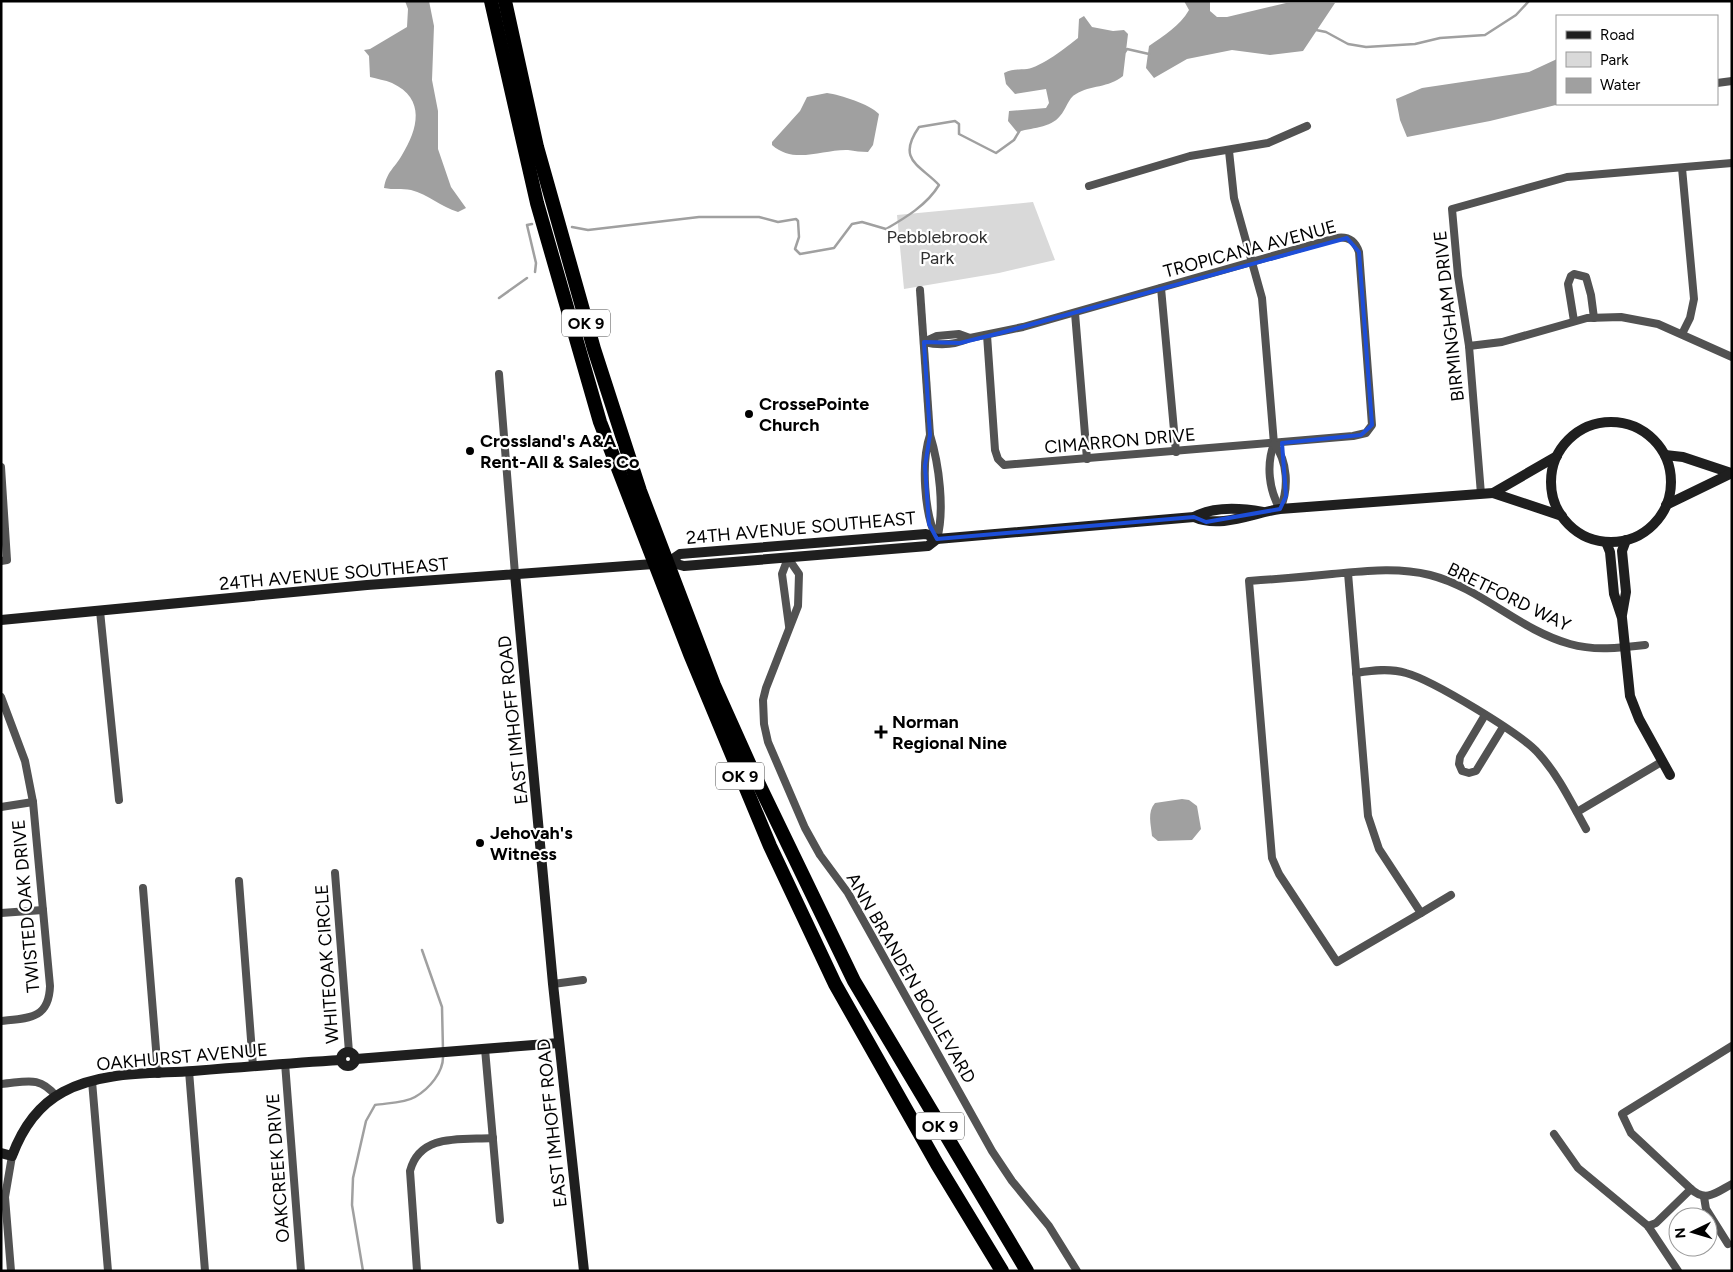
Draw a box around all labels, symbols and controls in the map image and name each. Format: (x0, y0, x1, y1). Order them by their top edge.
legend (1556, 15, 1718, 105)
text: Road (1600, 26, 1635, 44)
text: Park (1600, 51, 1629, 69)
text: Water (1600, 76, 1640, 94)
street label: TROPICANA AVENUE (1161, 215, 1339, 283)
park label: Pebblebrook Park (886, 226, 988, 269)
street label: BIRMINGHAM DRIVE (1429, 229, 1469, 403)
road number: OK 9 (562, 309, 610, 336)
place label: CrossePointe Church (759, 393, 869, 436)
marker: CrossePointe Church (743, 408, 755, 420)
street label: CIMARRON DRIVE (1043, 423, 1197, 459)
place label: Crossland's A&A Rent-All & Sales Co (480, 430, 639, 473)
marker: Crossland's A&A Rent-All & Sales Co (464, 445, 476, 457)
street label: 24TH AVENUE SOUTHEAST (685, 507, 917, 549)
street label: 24TH AVENUE SOUTHEAST (218, 553, 450, 595)
street label: BRETFORD WAY (1444, 558, 1574, 636)
street label: EAST IMHOFF ROAD (493, 634, 533, 806)
place label: Norman Regional Nine (892, 711, 1007, 754)
marker: Norman Regional Nine (874, 725, 888, 739)
road number: OK 9 (716, 762, 764, 789)
street label: TWISTED OAK DRIVE (7, 818, 45, 994)
place label: Jehovah's Witness (490, 822, 573, 865)
marker: Jehovah's Witness (474, 837, 486, 849)
street label: ANN BRANDEN BOULEVARD (842, 869, 980, 1087)
street label: WHITEOAK CIRCLE (310, 883, 344, 1045)
street label: EAST IMHOFF ROAD (532, 1037, 572, 1209)
street label: OAKHURST AVENUE (95, 1039, 269, 1075)
street label: OAKCREEK DRIVE (262, 1093, 294, 1243)
road number: OK 9 (916, 1112, 964, 1140)
north arrow (1668, 1207, 1718, 1257)
text: N (1672, 1227, 1689, 1239)

